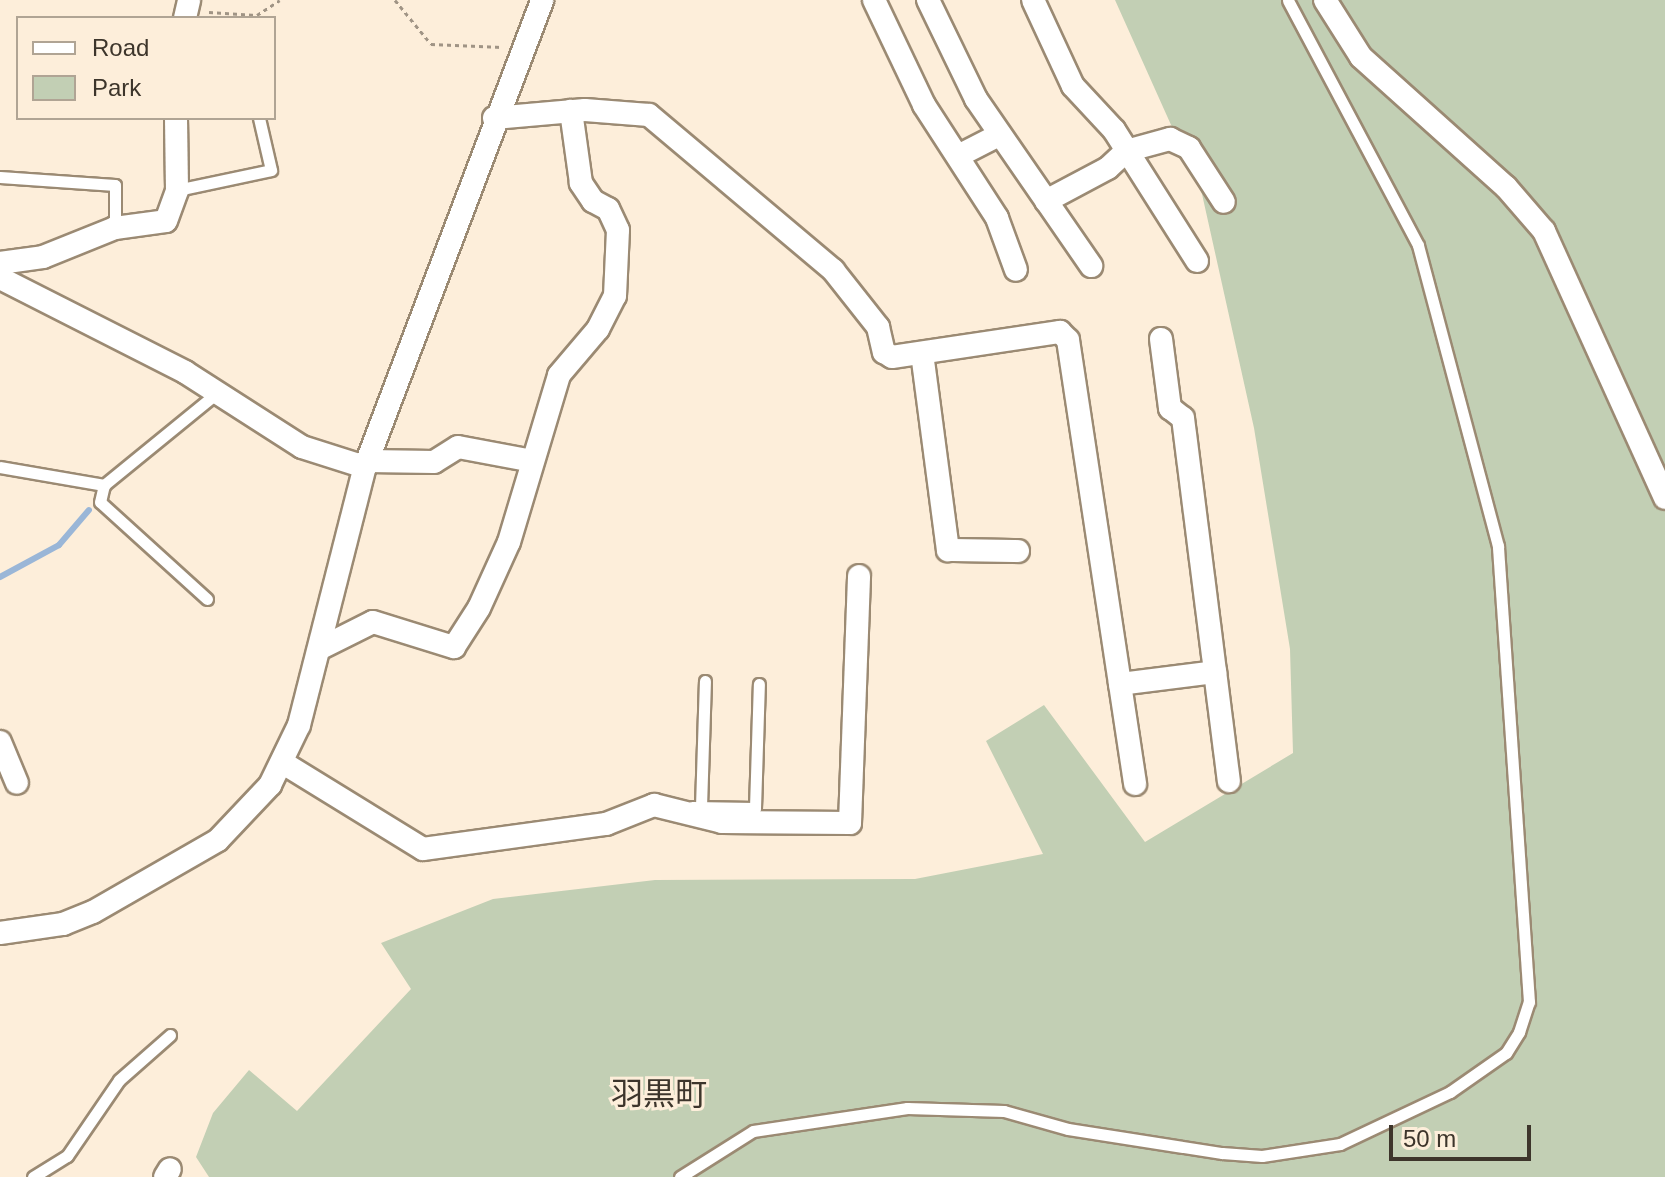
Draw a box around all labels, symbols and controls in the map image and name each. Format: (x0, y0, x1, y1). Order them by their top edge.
legend (16, 16, 276, 120)
text: Road (92, 34, 149, 61)
text: Park (92, 74, 141, 101)
district label: 羽黒町 (611, 1075, 707, 1113)
scale bar (1393, 1109, 1535, 1159)
text: 50 m (1403, 1125, 1456, 1152)

